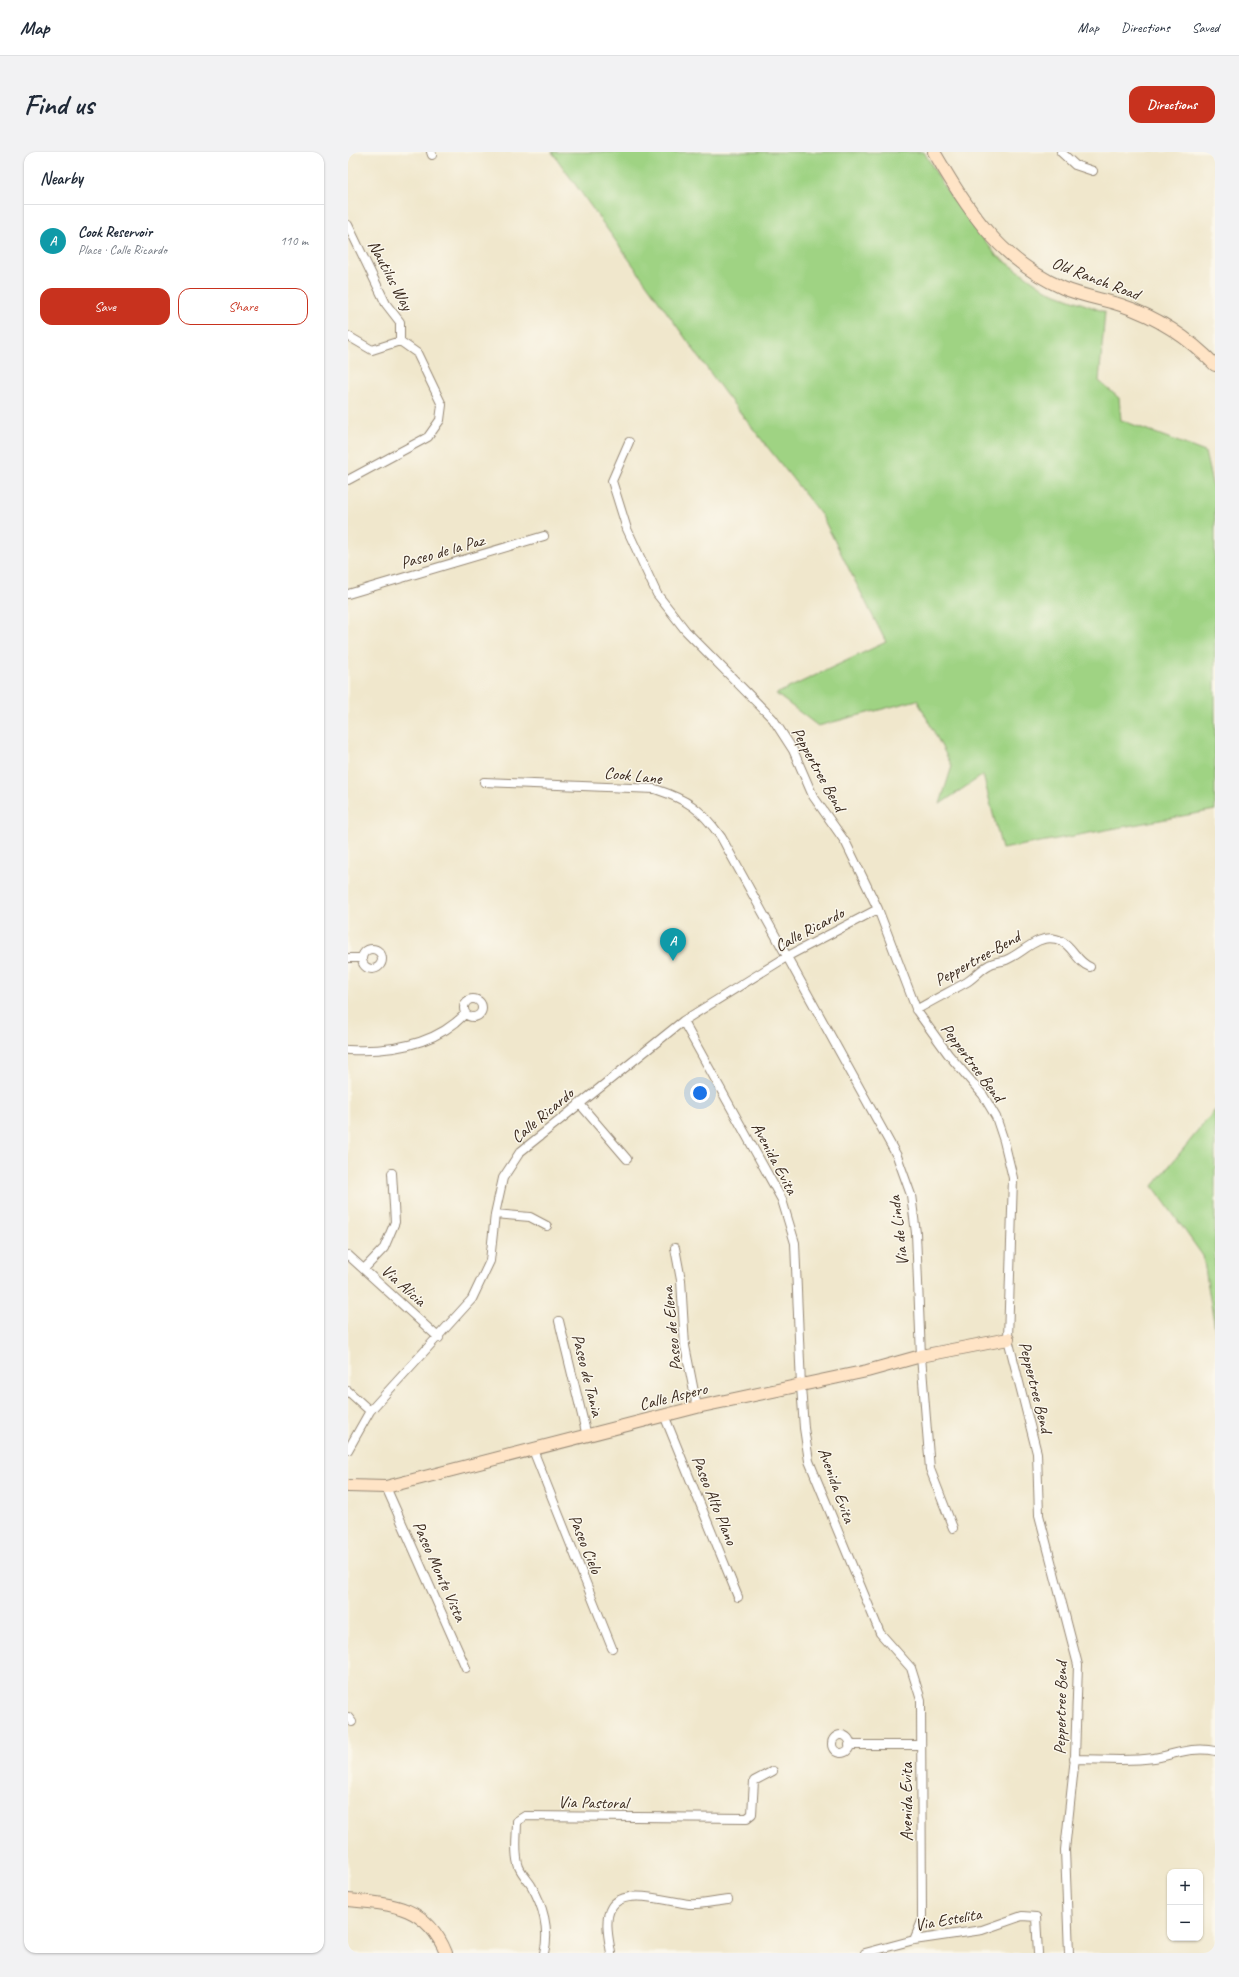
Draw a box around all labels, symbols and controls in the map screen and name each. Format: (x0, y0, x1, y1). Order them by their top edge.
text: Map (20, 16, 50, 40)
text: Map (1078, 19, 1099, 36)
text: Directions (1121, 19, 1170, 36)
text: Saved (1192, 19, 1219, 36)
button: Directions (1129, 86, 1215, 123)
text: Find us (24, 87, 94, 122)
text: Nearby (40, 168, 83, 189)
text: Cook Reservoir (78, 223, 152, 242)
text: A (50, 233, 56, 249)
text: 110 m (280, 233, 308, 249)
street label: Nautilus Way (363, 236, 418, 315)
text: Place · Calle Ricardo (78, 242, 167, 258)
street label: Old Ranch Road (1049, 252, 1145, 306)
button: Save (40, 288, 170, 325)
button: Share (178, 288, 308, 325)
street label: Paseo de la Paz (398, 529, 488, 573)
street label: Peppertree Bend (787, 723, 851, 817)
street label: Cook Lane (603, 762, 664, 789)
street label: Calle Ricardo (771, 902, 849, 956)
street label: Peppertree-Bend (931, 925, 1027, 991)
pin: A (660, 928, 686, 961)
street label: Peppertree Bend (936, 1019, 1010, 1108)
street label: Calle Ricardo (507, 1082, 579, 1148)
your location (690, 1083, 710, 1103)
street label: Avenida Evita (747, 1119, 803, 1199)
street label: Via de Linda (884, 1193, 913, 1267)
street label: Via Alicia (377, 1260, 431, 1312)
street label: Paseo de Elena (656, 1284, 686, 1372)
street label: Paseo de Tania (567, 1332, 608, 1420)
street label: Peppertree Bend (1014, 1339, 1058, 1437)
street label: Calle Aspero (637, 1378, 710, 1415)
street label: Avenida Evita (813, 1445, 860, 1527)
street label: Paseo Alto Plano (687, 1452, 742, 1549)
street label: Paseo Cielo (564, 1512, 607, 1578)
street label: Paseo Monte Vista (408, 1518, 472, 1626)
street label: Peppertree Bend (1049, 1659, 1072, 1755)
street label: Avenida Evita (896, 1762, 917, 1841)
street label: Via Pastoral (558, 1791, 631, 1814)
map controls (1167, 1869, 1203, 1941)
button: + (1167, 1869, 1203, 1905)
street label: Via Estelita (913, 1903, 984, 1936)
button: − (1167, 1905, 1203, 1941)

